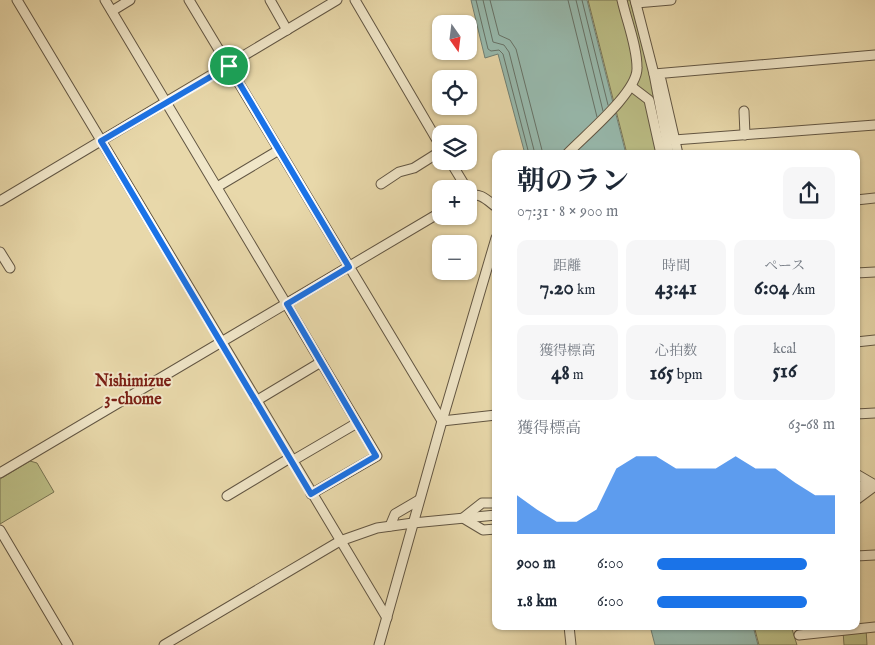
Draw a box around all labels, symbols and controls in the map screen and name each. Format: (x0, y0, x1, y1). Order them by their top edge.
north arrow (432, 15, 478, 60)
map controls (432, 15, 477, 280)
pin (208, 45, 250, 87)
icon: arrive (215, 52, 243, 80)
button: locate (432, 70, 477, 115)
button: layers (432, 125, 477, 170)
text: 朝のラン (517, 165, 629, 200)
button: share (783, 167, 835, 219)
button: + (432, 180, 477, 225)
text: 07:31 · 8 × 900 m (517, 202, 618, 222)
button: − (432, 235, 477, 280)
text: 距離 (553, 257, 581, 275)
text: 時間 (662, 257, 690, 275)
text: ペース (764, 257, 805, 275)
text: 7.20 (539, 275, 574, 302)
text: 43:41 (655, 275, 697, 302)
text: 6:04 (754, 275, 789, 302)
text: km (574, 281, 595, 299)
text: /km (789, 281, 815, 299)
text: kcal (773, 340, 796, 358)
text: 獲得標高 (539, 342, 595, 360)
text: 心拍数 (655, 342, 697, 360)
text: 516 (773, 358, 797, 385)
text: 48 (551, 360, 570, 387)
text: 165 (649, 360, 674, 387)
text: m (570, 366, 584, 384)
text: bpm (674, 366, 703, 384)
district label: Nishimizue 3-chome (94, 372, 172, 410)
text: 63–68 m (788, 415, 835, 435)
text: 獲得標高 (517, 419, 581, 439)
text: 900 m (517, 554, 556, 574)
text: 6:00 (597, 554, 624, 574)
text: 1.8 km (517, 592, 557, 612)
text: 6:00 (597, 592, 624, 612)

